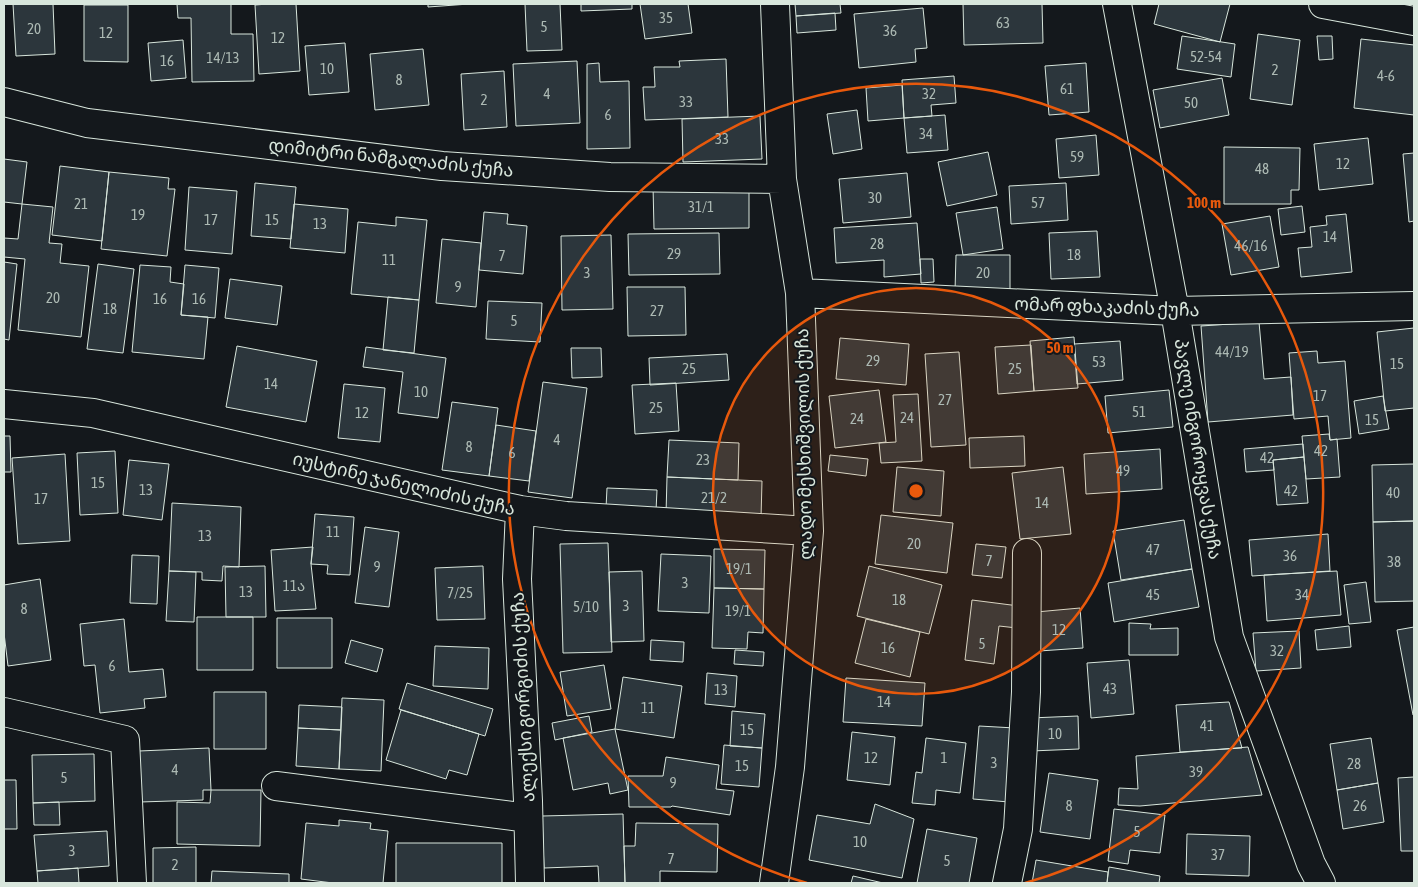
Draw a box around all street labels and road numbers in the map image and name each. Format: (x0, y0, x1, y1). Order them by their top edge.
street label: დიმიტრი ნამგალაძის ქუჩა (267, 134, 515, 182)
street label: ომარ ფხაკაძის ქუჩა (1014, 293, 1200, 321)
street label: ლადო მესხიშვილის ქუჩა (791, 328, 817, 560)
street label: პავლე ინგოროყვას ქუჩა (1170, 337, 1226, 561)
street label: იუსტინე ჯანელიძის ქუჩა (291, 448, 517, 520)
street label: ალექსი გორგიძის ქუჩა (507, 591, 539, 803)

